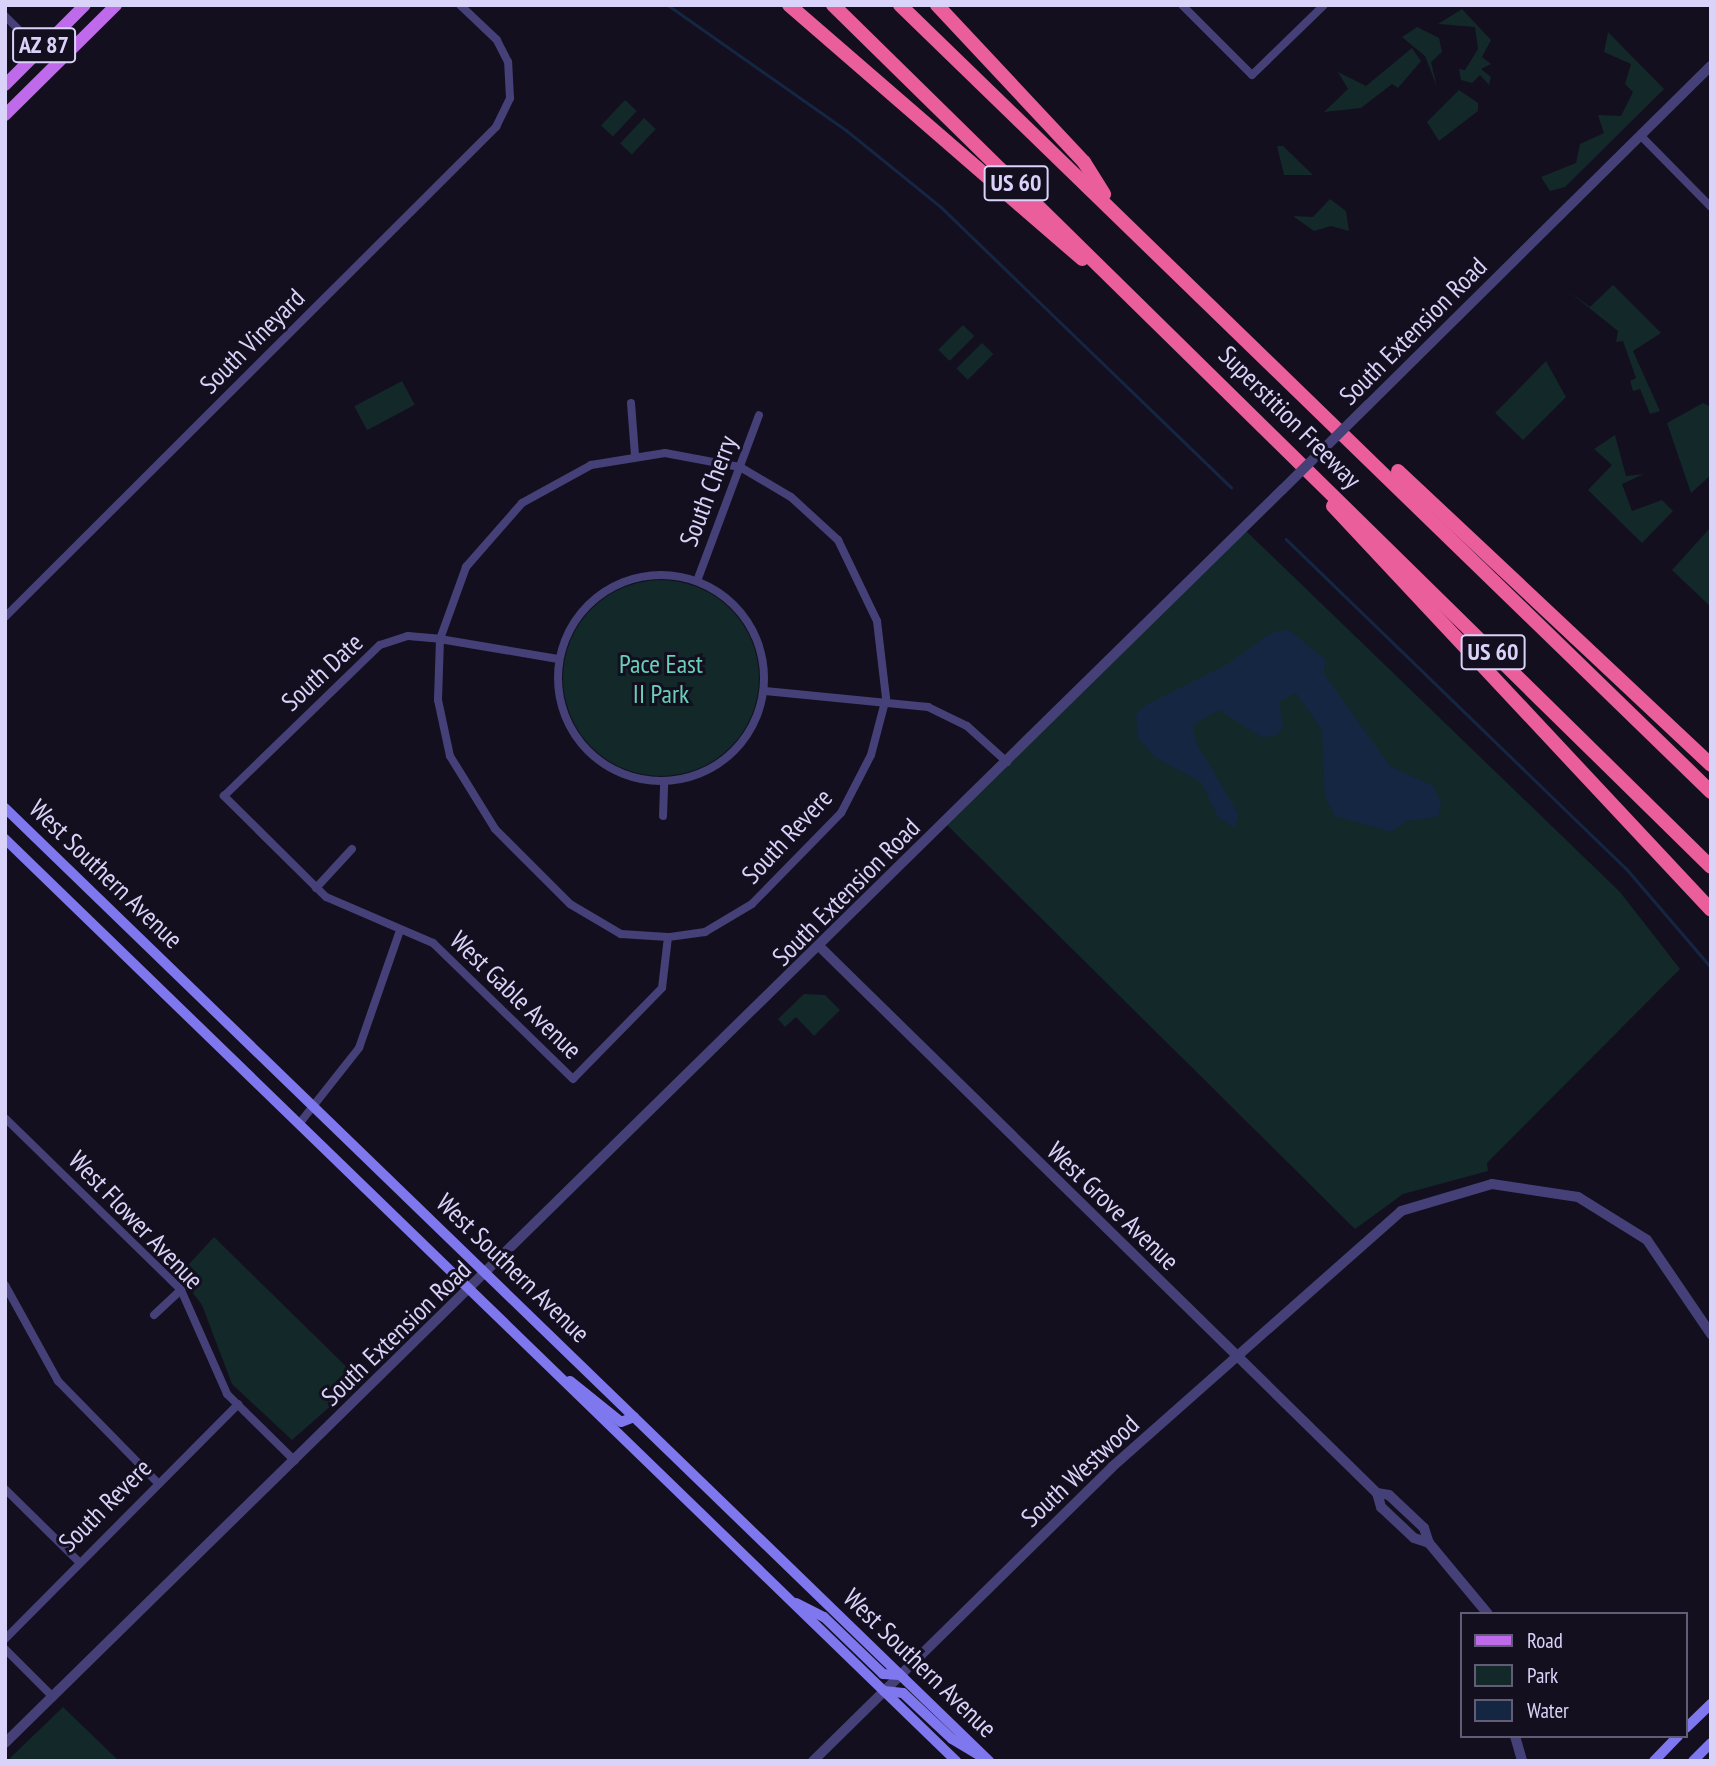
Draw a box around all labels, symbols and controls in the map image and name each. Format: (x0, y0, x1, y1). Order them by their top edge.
road number: AZ 87 (11, 25, 77, 66)
road number: US 60 (983, 162, 1049, 204)
street label: South Extension Road (1333, 251, 1493, 411)
street label: South Vineyard (193, 282, 311, 400)
street label: Superstition Freeway (1212, 339, 1368, 495)
street label: South Cherry (673, 431, 743, 551)
street label: South Date (275, 627, 369, 717)
road number: US 60 (1460, 632, 1526, 672)
park label: Pace East II Park (619, 648, 703, 710)
street label: South Revere (735, 782, 839, 890)
street label: West Southern Avenue (23, 793, 189, 955)
street label: South Extension Road (766, 812, 926, 972)
street label: West Gable Avenue (444, 924, 588, 1066)
street label: West Grove Avenue (1040, 1135, 1186, 1277)
street label: West Flower Avenue (62, 1144, 210, 1296)
street label: West Southern Avenue (430, 1187, 596, 1349)
street label: South Extension Road (315, 1254, 477, 1412)
street label: South Westwood (1015, 1409, 1145, 1533)
street label: South Revere (52, 1452, 158, 1558)
street label: West Southern Avenue (837, 1582, 1003, 1744)
legend (1460, 1612, 1688, 1738)
text: Road (1527, 1627, 1563, 1654)
text: Park (1527, 1662, 1558, 1689)
text: Water (1527, 1697, 1569, 1724)

